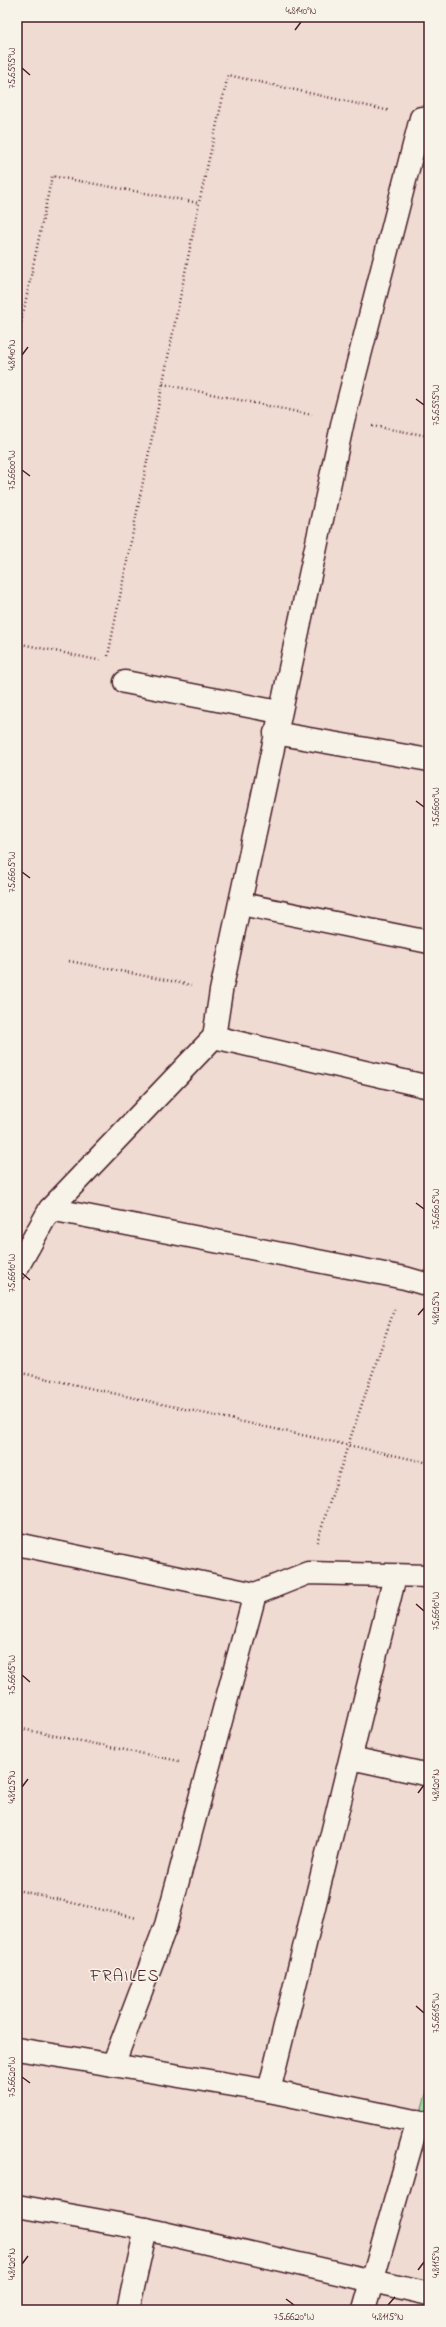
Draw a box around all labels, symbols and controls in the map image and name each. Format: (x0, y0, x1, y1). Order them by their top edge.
text: 4.8140°N (286, 4, 317, 19)
text: 75.6595°W (5, 47, 20, 89)
text: 4.8140°N (5, 339, 20, 370)
text: 75.6595°W (429, 384, 444, 426)
text: 75.6600°W (5, 450, 20, 490)
text: 75.6600°W (429, 787, 444, 827)
text: 75.6605°W (5, 851, 20, 893)
text: 75.6605°W (429, 1188, 444, 1230)
text: 75.6610°W (5, 1253, 20, 1292)
text: 4.8125°N (429, 1291, 444, 1325)
text: 75.6610°W (429, 1591, 444, 1630)
text: 75.6615°W (5, 1655, 20, 1695)
text: 4.8120°N (429, 1769, 444, 1801)
text: 4.8125°N (5, 1770, 20, 1804)
district label: FRAILES (89, 1964, 160, 1989)
text: 75.6615°W (429, 1993, 444, 2033)
text: 75.6620°W (5, 2057, 20, 2097)
text: 4.8115°N (429, 2246, 444, 2278)
text: 4.8120°N (5, 2248, 20, 2280)
text: 75.6620°W (274, 2310, 314, 2325)
text: 4.8115°N (372, 2310, 404, 2325)

